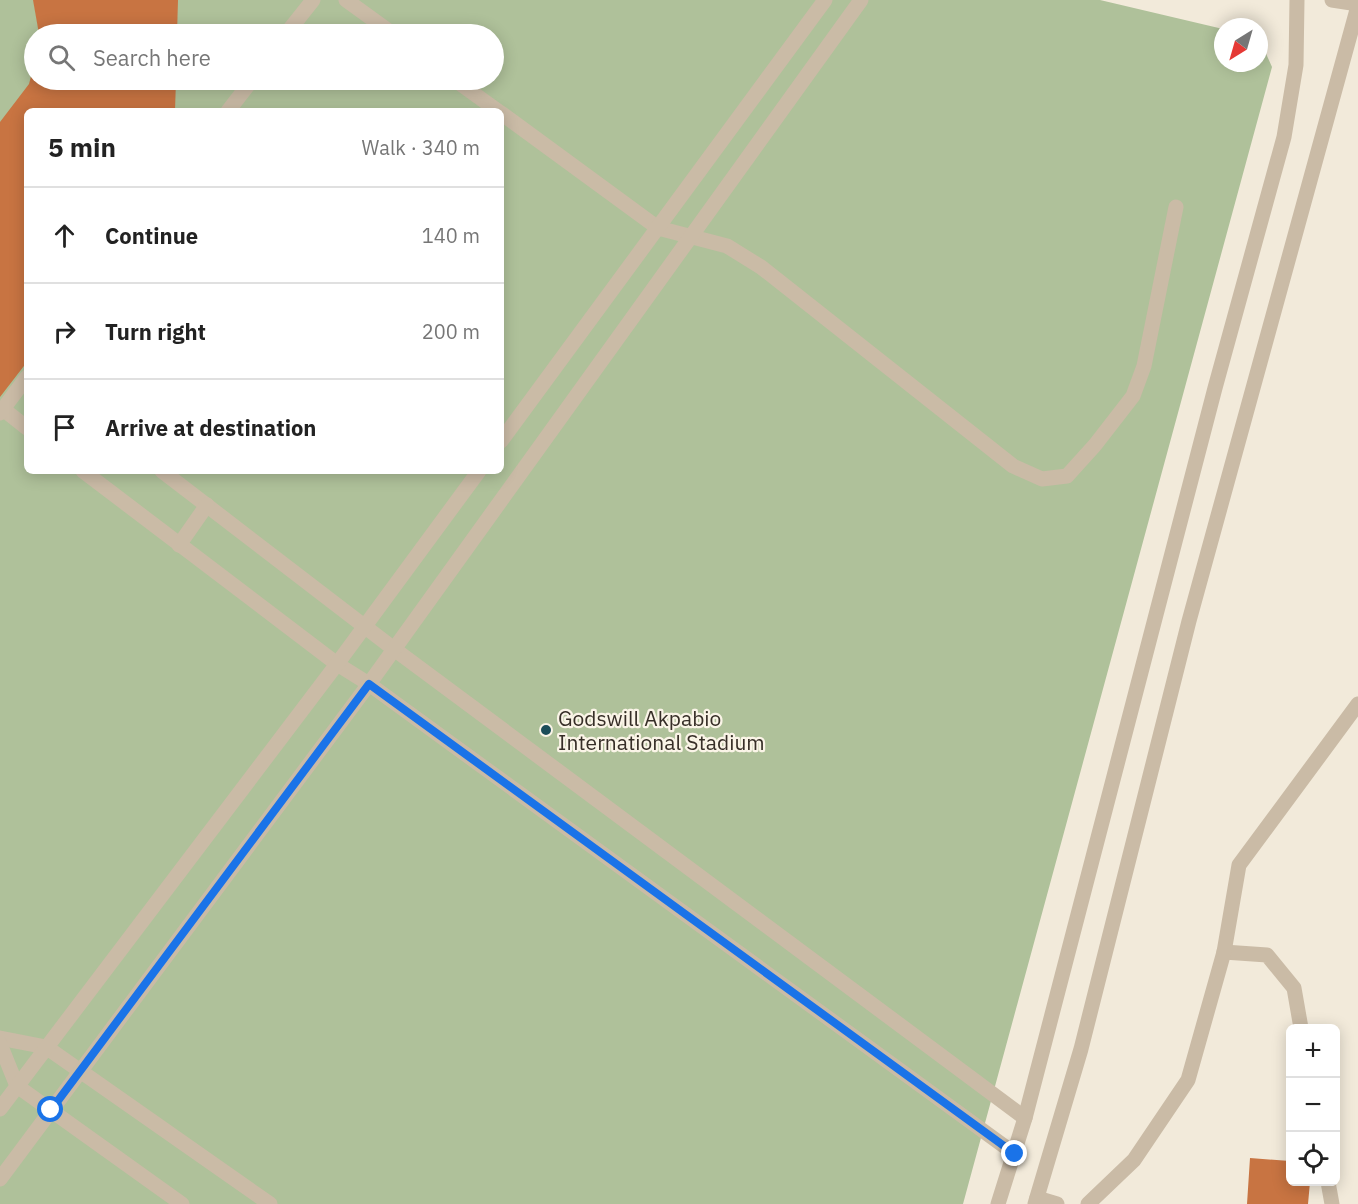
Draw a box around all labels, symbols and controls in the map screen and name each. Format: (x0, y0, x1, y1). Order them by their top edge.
north arrow (1214, 18, 1268, 72)
search box (24, 24, 504, 90)
icon: search (45, 41, 78, 74)
text: Search here (93, 43, 211, 72)
text: 5 min (48, 130, 116, 164)
text: Walk · 340 m (362, 134, 480, 161)
icon: ahead (48, 219, 81, 252)
text: Continue (105, 221, 198, 250)
text: 140 m (422, 222, 480, 249)
icon: right (48, 315, 81, 348)
text: Turn right (105, 317, 206, 346)
text: 200 m (422, 318, 480, 345)
icon: arrive (48, 411, 81, 444)
text: Arrive at destination (105, 413, 316, 442)
place label: Godswill Akpabio International Stadium (558, 704, 765, 756)
marker: Godswill Akpabio International Stadium (539, 723, 553, 737)
map controls (1286, 1024, 1340, 1186)
button: + (1286, 1024, 1340, 1078)
button: − (1286, 1078, 1340, 1132)
route start (37, 1096, 63, 1122)
button: locate (1286, 1132, 1340, 1186)
route end (1001, 1140, 1027, 1166)

